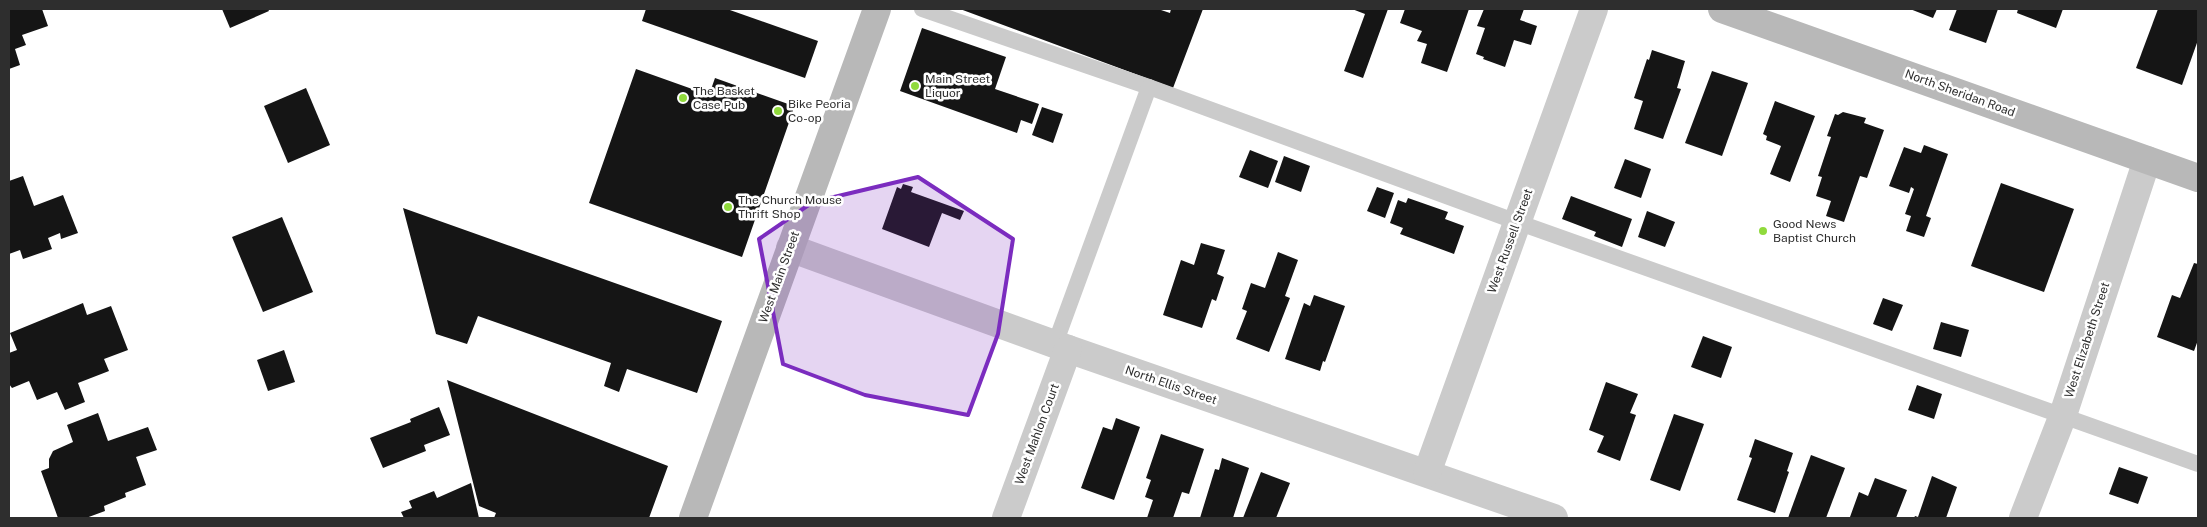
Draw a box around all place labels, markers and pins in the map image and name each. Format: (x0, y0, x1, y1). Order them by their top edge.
place label: Main Street Liquor (925, 72, 990, 100)
marker: Main Street Liquor (909, 80, 921, 92)
place label: The Basket Case Pub (693, 84, 755, 112)
marker: The Basket Case Pub (677, 92, 689, 104)
place label: Bike Peoria Co-op (788, 97, 851, 125)
marker: Bike Peoria Co-op (772, 105, 784, 117)
place label: The Church Mouse Thrift Shop (738, 193, 842, 221)
marker: The Church Mouse Thrift Shop (722, 201, 734, 213)
place label: Good News Baptist Church (1773, 217, 1856, 245)
marker: Good News Baptist Church (1757, 225, 1769, 237)

